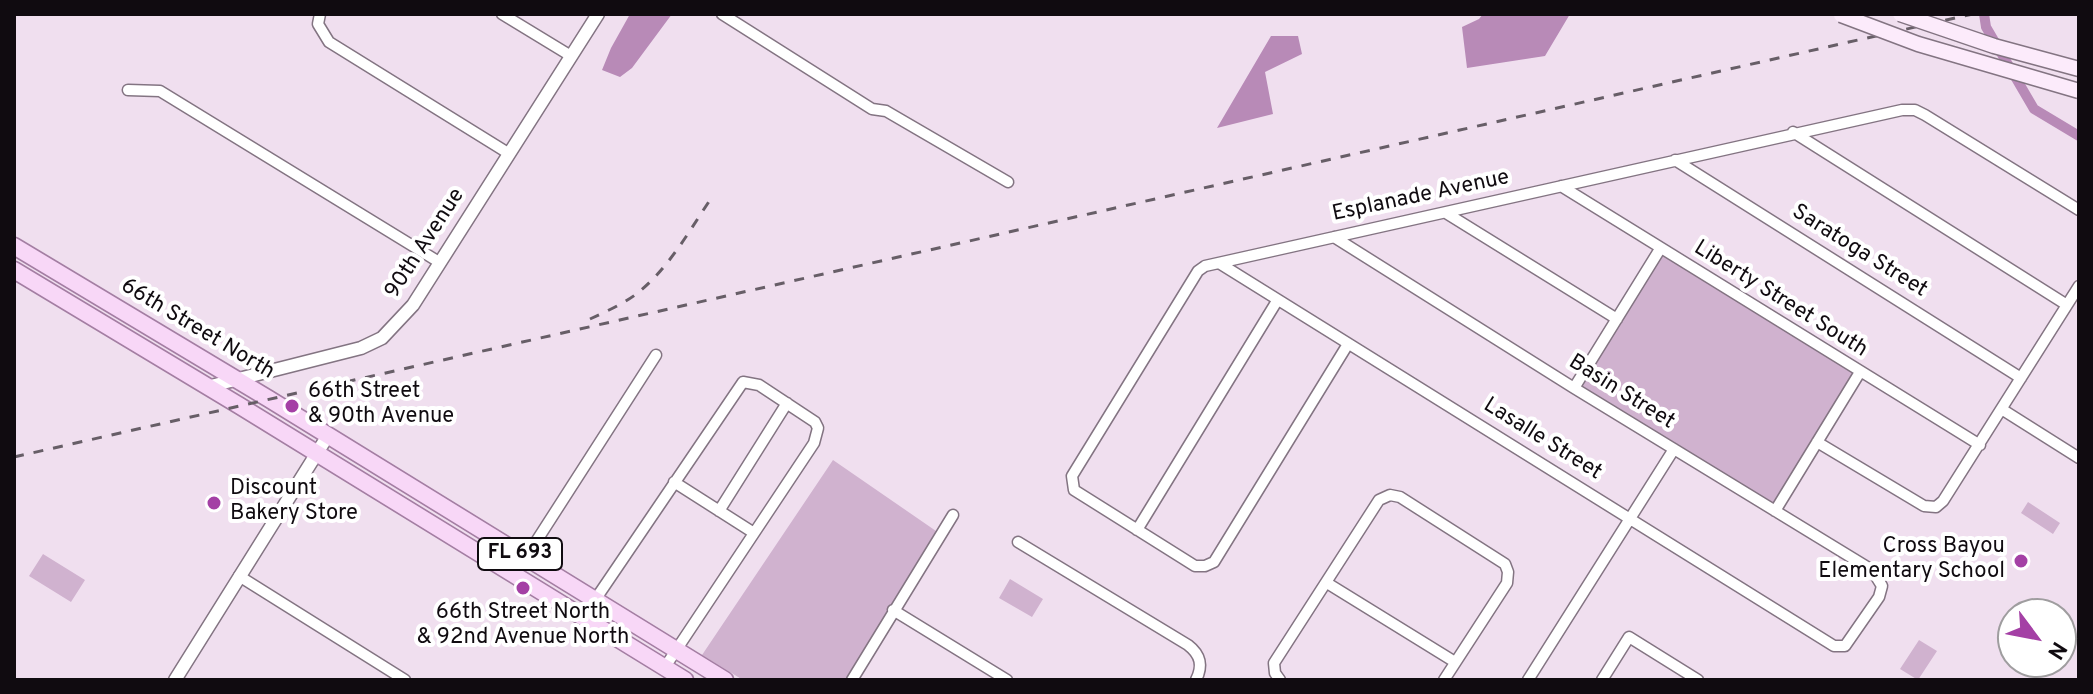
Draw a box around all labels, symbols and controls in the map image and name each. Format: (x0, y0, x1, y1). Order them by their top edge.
street label: Esplanade Avenue (1330, 165, 1512, 229)
street label: 90th Avenue (381, 184, 471, 304)
street label: Saratoga Street (1786, 200, 1932, 304)
street label: Liberty Street South (1688, 236, 1872, 364)
street label: 66th Street North (115, 274, 279, 386)
street label: Basin Street (1563, 350, 1679, 436)
place label: 66th Street & 90th Avenue (308, 380, 454, 432)
street label: Lasalle Street (1478, 393, 1606, 487)
marker: 66th Street & 90th Avenue (283, 397, 301, 415)
place label: Discount Bakery Store (230, 477, 358, 528)
marker: Discount Bakery Store (205, 494, 223, 512)
place label: Cross Bayou Elementary School (1818, 535, 2005, 586)
road number: FL 693 (478, 538, 562, 570)
marker: Cross Bayou Elementary School (2012, 552, 2030, 570)
marker: 66th Street North & 92nd Avenue North (514, 579, 532, 597)
north arrow (1997, 598, 2077, 678)
place label: 66th Street North & 92nd Avenue North (417, 601, 629, 652)
text: N (2040, 636, 2072, 664)

